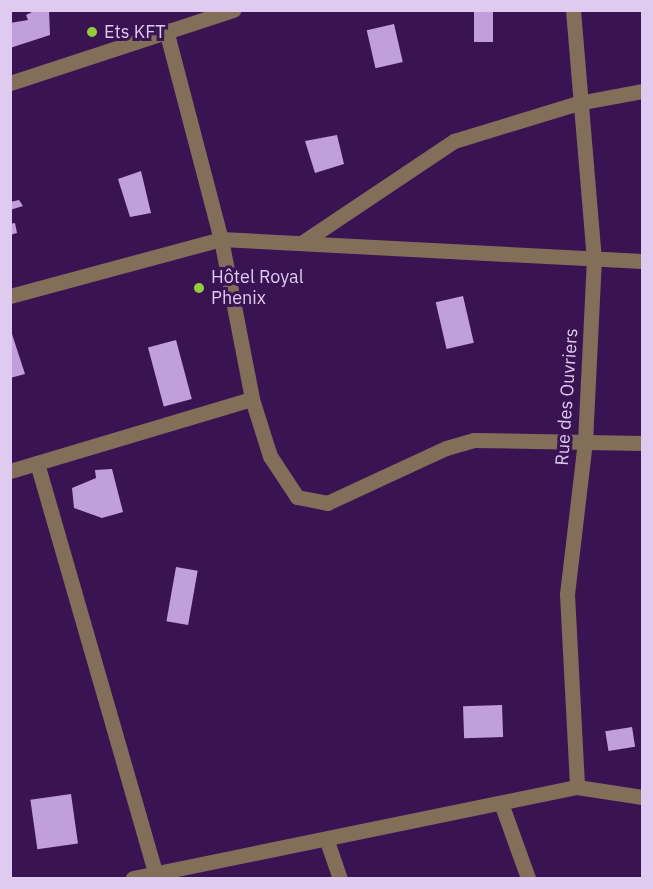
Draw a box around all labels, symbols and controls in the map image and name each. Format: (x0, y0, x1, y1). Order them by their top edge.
place label: Ets KFT (104, 21, 166, 43)
marker: Ets KFT (85, 25, 99, 39)
place label: Hôtel Royal Phenix (211, 267, 304, 310)
marker: Hôtel Royal Phenix (192, 281, 206, 295)
street label: Rue des Ouvriers (551, 328, 583, 466)

